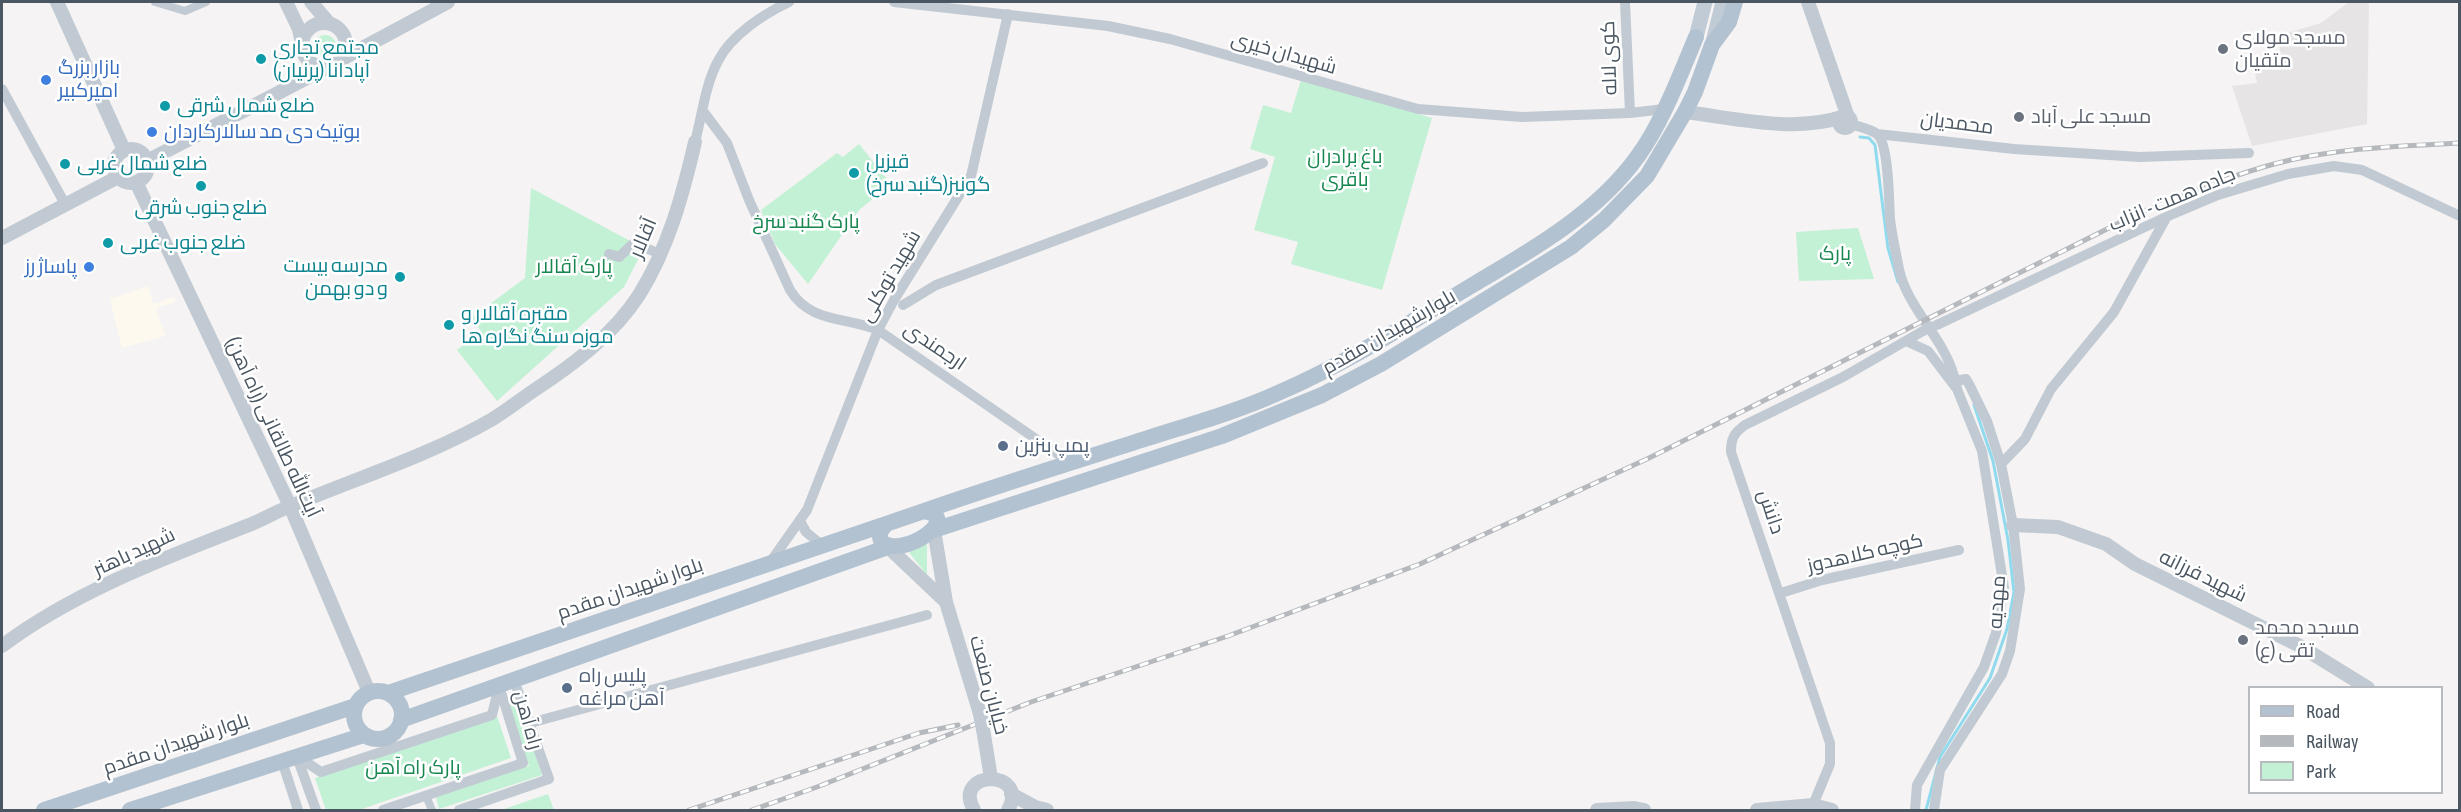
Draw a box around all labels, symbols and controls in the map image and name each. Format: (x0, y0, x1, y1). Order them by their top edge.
street label: کوی لاله (1596, 20, 1622, 96)
street label: شهیدان خیری (1228, 26, 1340, 80)
place label: مسجد مولای متقیان (2235, 26, 2346, 73)
place label: مجتمع تجاری آپادانا (پرنیان) (273, 36, 379, 83)
marker: مسجد مولای متقیان (2216, 42, 2230, 56)
marker: مجتمع تجاری آپادانا (پرنیان) (254, 52, 268, 66)
place label: بازار بزرگ امیرکبیر (58, 56, 120, 103)
marker: بازار بزرگ امیرکبیر (39, 73, 53, 87)
place label: ضلع شمال شرقی (177, 94, 315, 118)
marker: ضلع شمال شرقی (158, 99, 172, 113)
place label: مسجد علی آباد (2031, 105, 2151, 129)
street label: محمدیان (1919, 107, 1995, 139)
marker: مسجد علی آباد (2012, 110, 2026, 124)
place label: بوتیک دی مد سالارکاردان (164, 120, 360, 144)
marker: بوتیک دی مد سالارکاردان (145, 125, 159, 139)
park label: باغ برادران باقری (1307, 145, 1383, 192)
place label: قیزیل گونبز(گنبد سرخ) (866, 150, 990, 197)
place label: ضلع شمال غربی (77, 152, 208, 176)
marker: ضلع شمال غربی (58, 157, 72, 171)
street label: جاده همت - انزاب (2105, 162, 2239, 236)
marker: قیزیل گونبز(گنبد سرخ) (847, 166, 861, 180)
marker: ضلع جنوب شرقی (194, 179, 208, 193)
place label: ضلع جنوب شرقی (134, 196, 268, 220)
park label: پارک گنبد سرخ (752, 210, 860, 234)
street label: آقالار (624, 214, 662, 262)
street label: شهید توکلی (854, 226, 926, 326)
place label: ضلع جنوب غربی (120, 231, 246, 255)
marker: ضلع جنوب غربی (101, 236, 115, 250)
park label: پارک (1819, 242, 1851, 266)
place label: مدرسه بیست و دو بهمن (284, 254, 388, 301)
place label: پاساژ رز (25, 255, 77, 279)
park label: پارک آقالار (536, 255, 612, 279)
marker: پاساژ رز (82, 260, 96, 274)
marker: مدرسه بیست و دو بهمن (393, 270, 407, 284)
street label: بلوارشهیدان مقدم (1318, 284, 1460, 380)
place label: مقبره آقالار و موزه سنگ نگاره ها (461, 302, 613, 349)
street label: ارجمندی (899, 317, 971, 375)
marker: مقبره آقالار و موزه سنگ نگاره ها (442, 318, 456, 332)
street label: (راه آهن) آیت‌الله طالقانی (221, 333, 325, 521)
place label: پمپ بنزین (1015, 434, 1089, 458)
marker: پمپ بنزین (996, 439, 1010, 453)
street label: دانش (1752, 487, 1790, 537)
street label: شهید باهنر (89, 523, 179, 581)
street label: کوچه کلاهدوز (1805, 528, 1925, 578)
street label: شهید فرزانه (2155, 544, 2251, 608)
street label: بلوار شهیدان مقدم (554, 553, 706, 625)
street label: مهدیه (1983, 574, 2011, 630)
place label: مسجد محمد تقی (ع) (2255, 616, 2360, 663)
street label: خیابان صنعت (964, 633, 1014, 737)
marker: مسجد محمد تقی (ع) (2236, 633, 2250, 647)
place label: پلیس راه آهن مراغه (579, 664, 665, 711)
marker: پلیس راه آهن مراغه (560, 681, 574, 695)
legend (2248, 686, 2443, 794)
street label: راه آهن (508, 688, 548, 752)
text: Road (2306, 701, 2340, 722)
street label: بلوار شهیدان مقدم (100, 708, 252, 780)
text: Railway (2306, 731, 2358, 752)
park label: پارک راه آهن (365, 756, 461, 780)
text: Park (2306, 761, 2336, 782)

